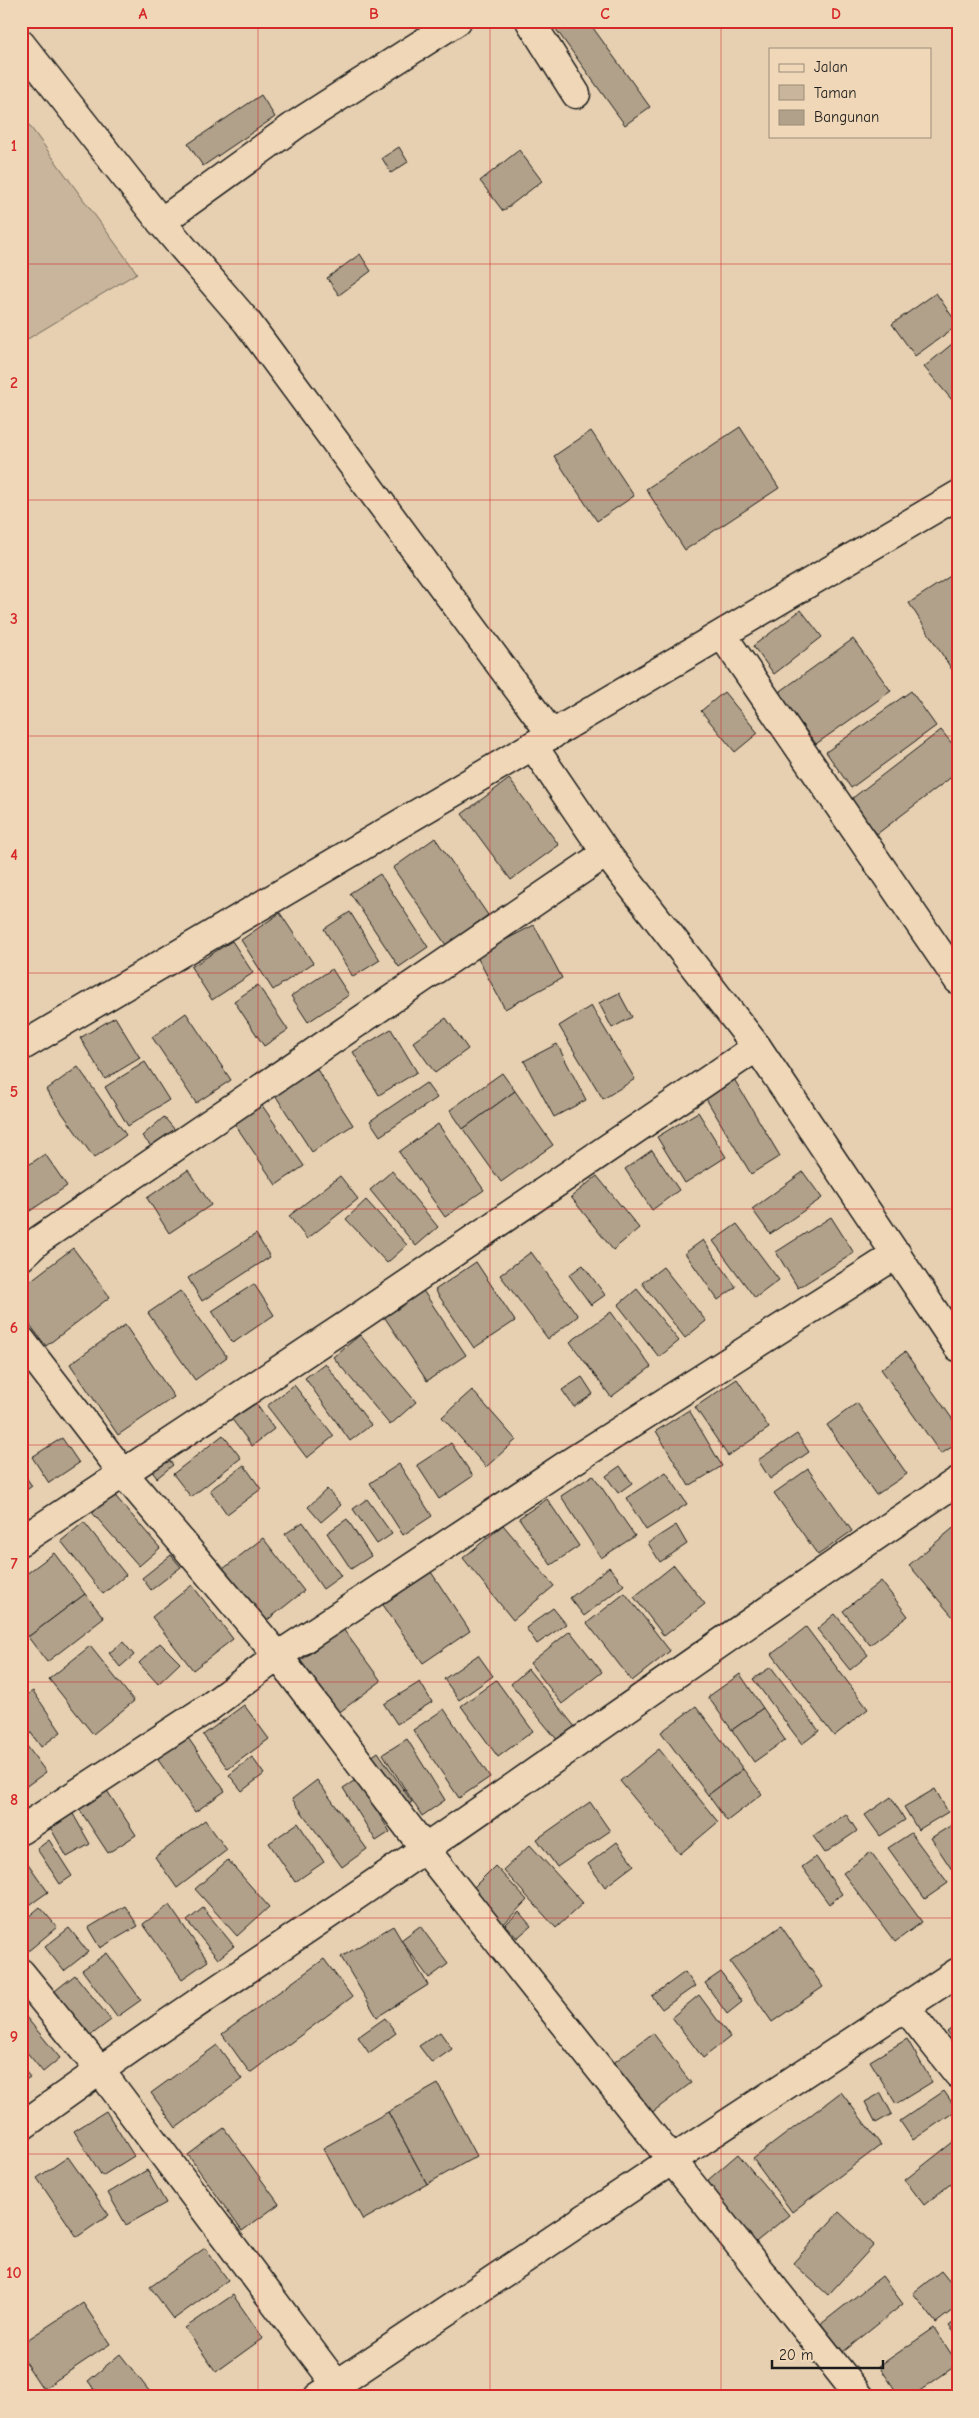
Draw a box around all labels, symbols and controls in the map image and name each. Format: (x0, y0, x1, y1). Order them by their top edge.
text: A (139, 5, 148, 23)
text: B (369, 5, 379, 23)
text: C (600, 5, 610, 23)
text: D (831, 5, 841, 23)
legend (769, 48, 932, 138)
text: Jalan (814, 58, 848, 76)
text: Taman (814, 84, 857, 102)
text: Bangunan (814, 108, 879, 126)
text: 1 (11, 137, 17, 155)
text: 2 (10, 374, 18, 392)
text: 3 (10, 610, 18, 628)
text: 4 (10, 846, 18, 864)
text: 5 (10, 1083, 18, 1101)
text: 6 (10, 1319, 18, 1337)
text: 7 (10, 1555, 18, 1573)
text: 8 (10, 1791, 18, 1809)
text: 9 (10, 2028, 18, 2046)
text: 10 (6, 2264, 22, 2282)
scale bar (772, 2338, 883, 2370)
text: 20 m (779, 2346, 813, 2364)

